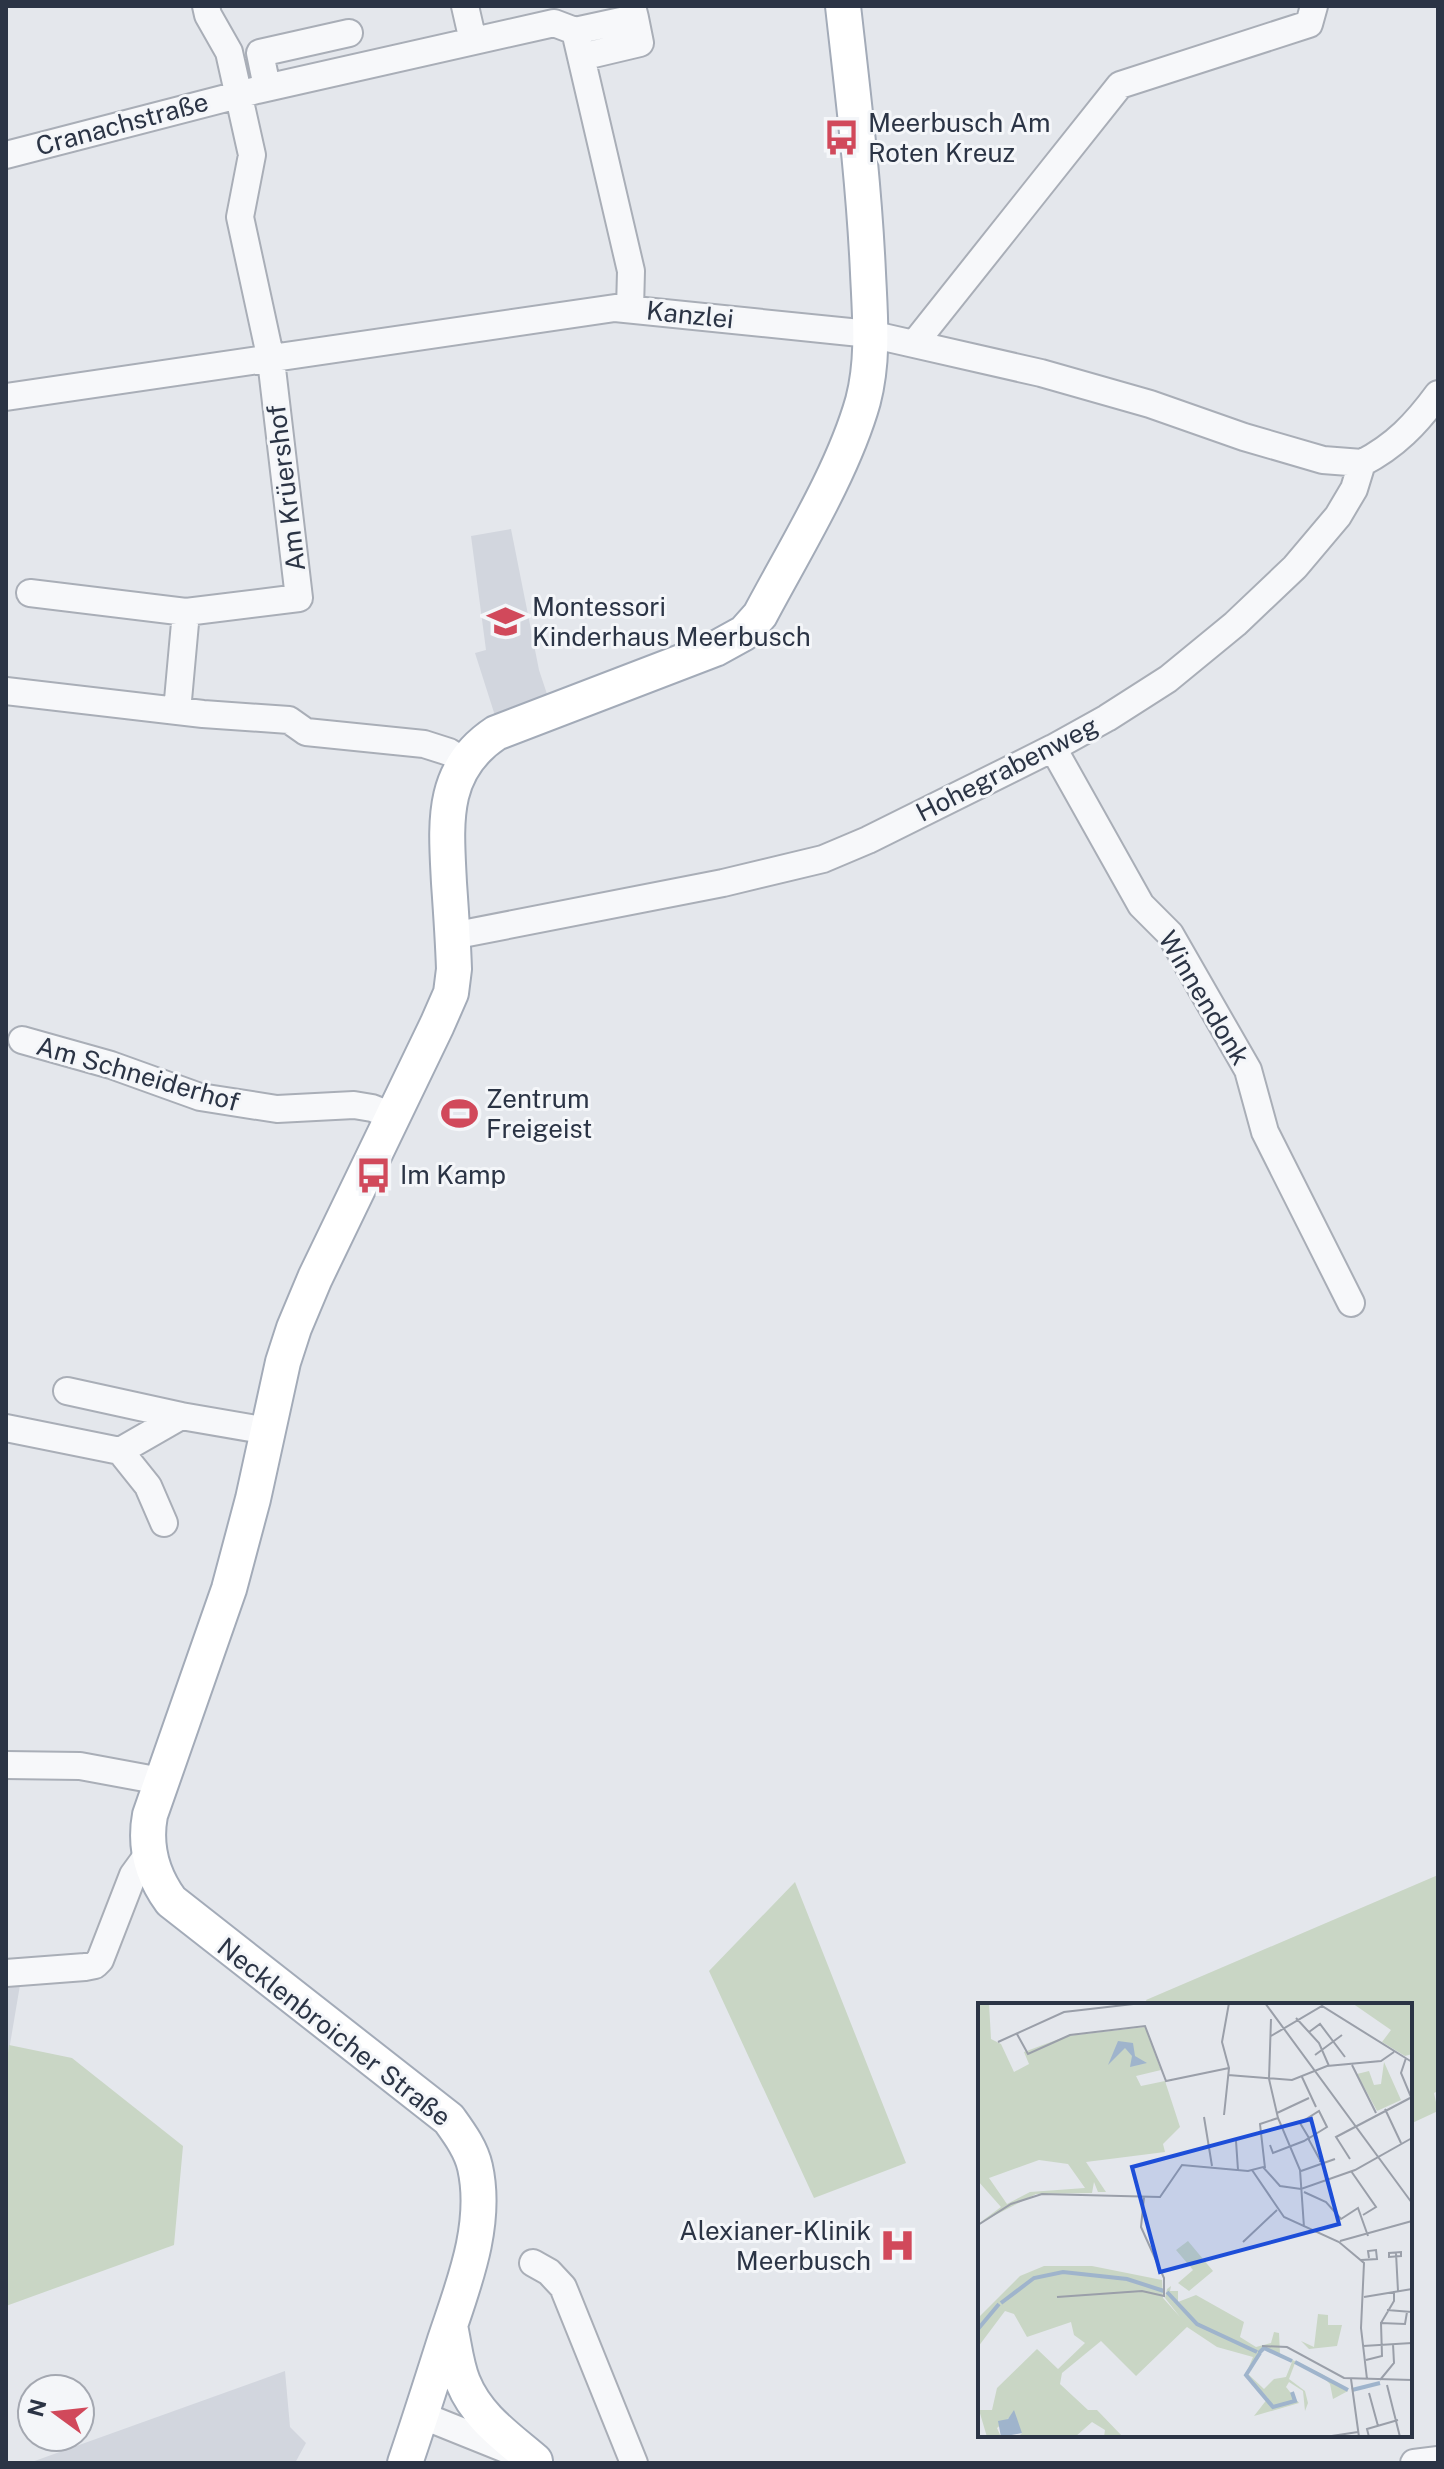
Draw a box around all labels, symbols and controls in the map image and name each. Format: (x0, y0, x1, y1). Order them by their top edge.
street label: Cranachstraße (32, 86, 211, 161)
place label: Meerbusch Am Roten Kreuz (868, 107, 1050, 168)
bus stop icon: Meerbusch Am Roten Kreuz (823, 119, 861, 157)
street label: Kanzlei (645, 295, 735, 335)
street label: Am Krüershof (260, 403, 311, 573)
place label: Montessori Kinderhaus Meerbusch (532, 591, 811, 652)
school or university icon: Montessori Kinderhaus Meerbusch (487, 603, 525, 641)
street label: Hohegrabenweg (911, 709, 1103, 828)
street label: Winnendonk (1152, 925, 1257, 1070)
street label: Am Schneiderhof (33, 1030, 243, 1117)
place label: Zentrum Freigeist (486, 1083, 592, 1144)
sports icon: Zentrum Freigeist (441, 1095, 479, 1133)
bus stop icon: Im Kamp (355, 1156, 393, 1194)
place label: Im Kamp (400, 1159, 506, 1190)
street label: Necklenbroicher Straße (211, 1931, 457, 2132)
inset map (978, 2003, 1412, 2437)
place label: Alexianer-Klinik Meerbusch (679, 2215, 871, 2276)
hospital icon: Alexianer-Klinik Meerbusch (878, 2227, 916, 2265)
north arrow (16, 2373, 96, 2453)
text: N (22, 2396, 51, 2420)

